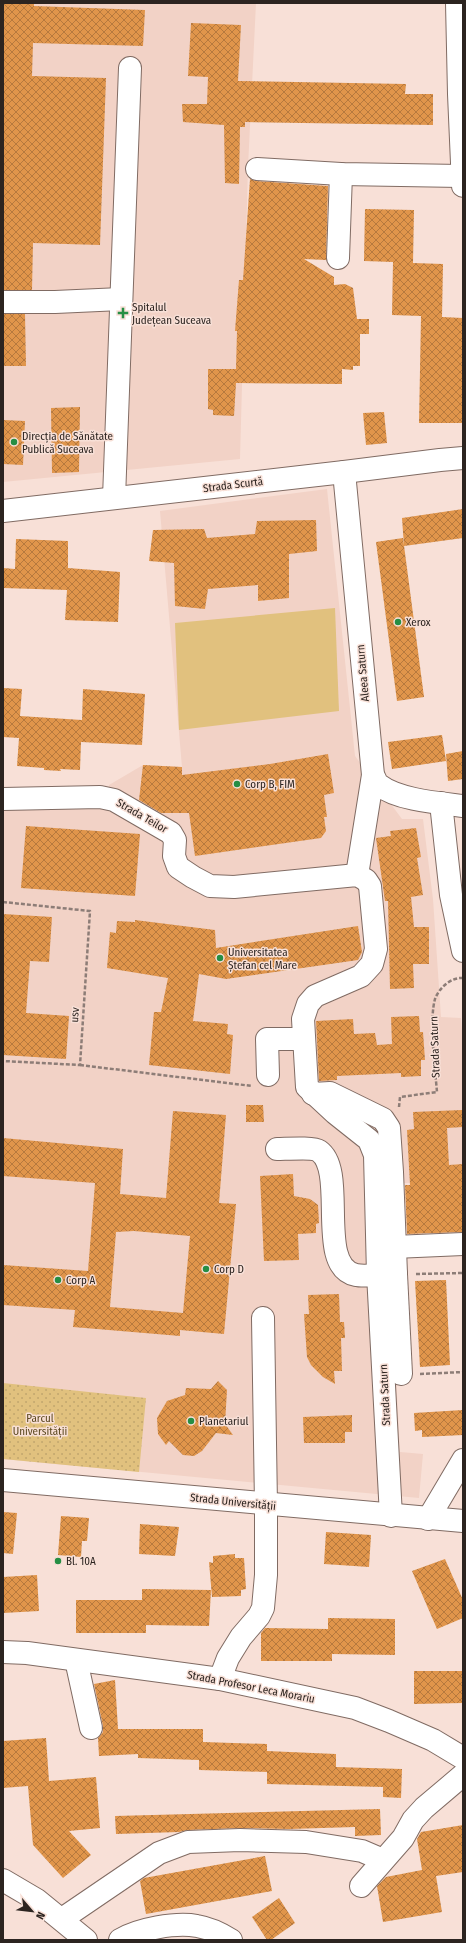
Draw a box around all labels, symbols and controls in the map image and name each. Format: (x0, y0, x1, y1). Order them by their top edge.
place label: Spitalul Județean Suceava (132, 301, 211, 327)
marker: Spitalul Județean Suceava (117, 307, 129, 319)
place label: Direcția de Sănătate Publică Suceava (22, 430, 113, 456)
marker: Direcția de Sănătate Publică Suceava (9, 437, 19, 447)
street label: Strada Scurtă (202, 475, 264, 495)
place label: Xerox (406, 616, 431, 629)
marker: Xerox (393, 617, 403, 627)
street label: Aleea Saturn (354, 644, 372, 702)
place label: Corp B, FIM (245, 778, 295, 791)
marker: Corp B, FIM (232, 779, 242, 789)
street label: Strada Teilor (114, 796, 170, 836)
place label: Universitatea Ștefan cel Mare (228, 946, 297, 972)
marker: Universitatea Ștefan cel Mare (215, 953, 225, 963)
street label: usv (68, 1007, 82, 1023)
street label: Strada Saturn (427, 1016, 443, 1078)
place label: Corp D (214, 1263, 244, 1276)
marker: Corp D (201, 1264, 211, 1274)
place label: Corp A (66, 1274, 95, 1287)
marker: Corp A (53, 1275, 63, 1285)
street label: Strada Saturn (377, 1364, 393, 1426)
park label: Parcul Universității (13, 1412, 67, 1438)
place label: Planetariul (199, 1415, 248, 1428)
marker: Planetariul (186, 1416, 196, 1426)
street label: Strada Universității (189, 1491, 277, 1513)
place label: Bl. 10A (66, 1555, 96, 1568)
marker: Bl. 10A (53, 1556, 63, 1566)
street label: Strada Profesor Leca Morariu (186, 1668, 316, 1706)
north arrow (12, 1891, 52, 1931)
text: N (33, 1909, 48, 1921)

